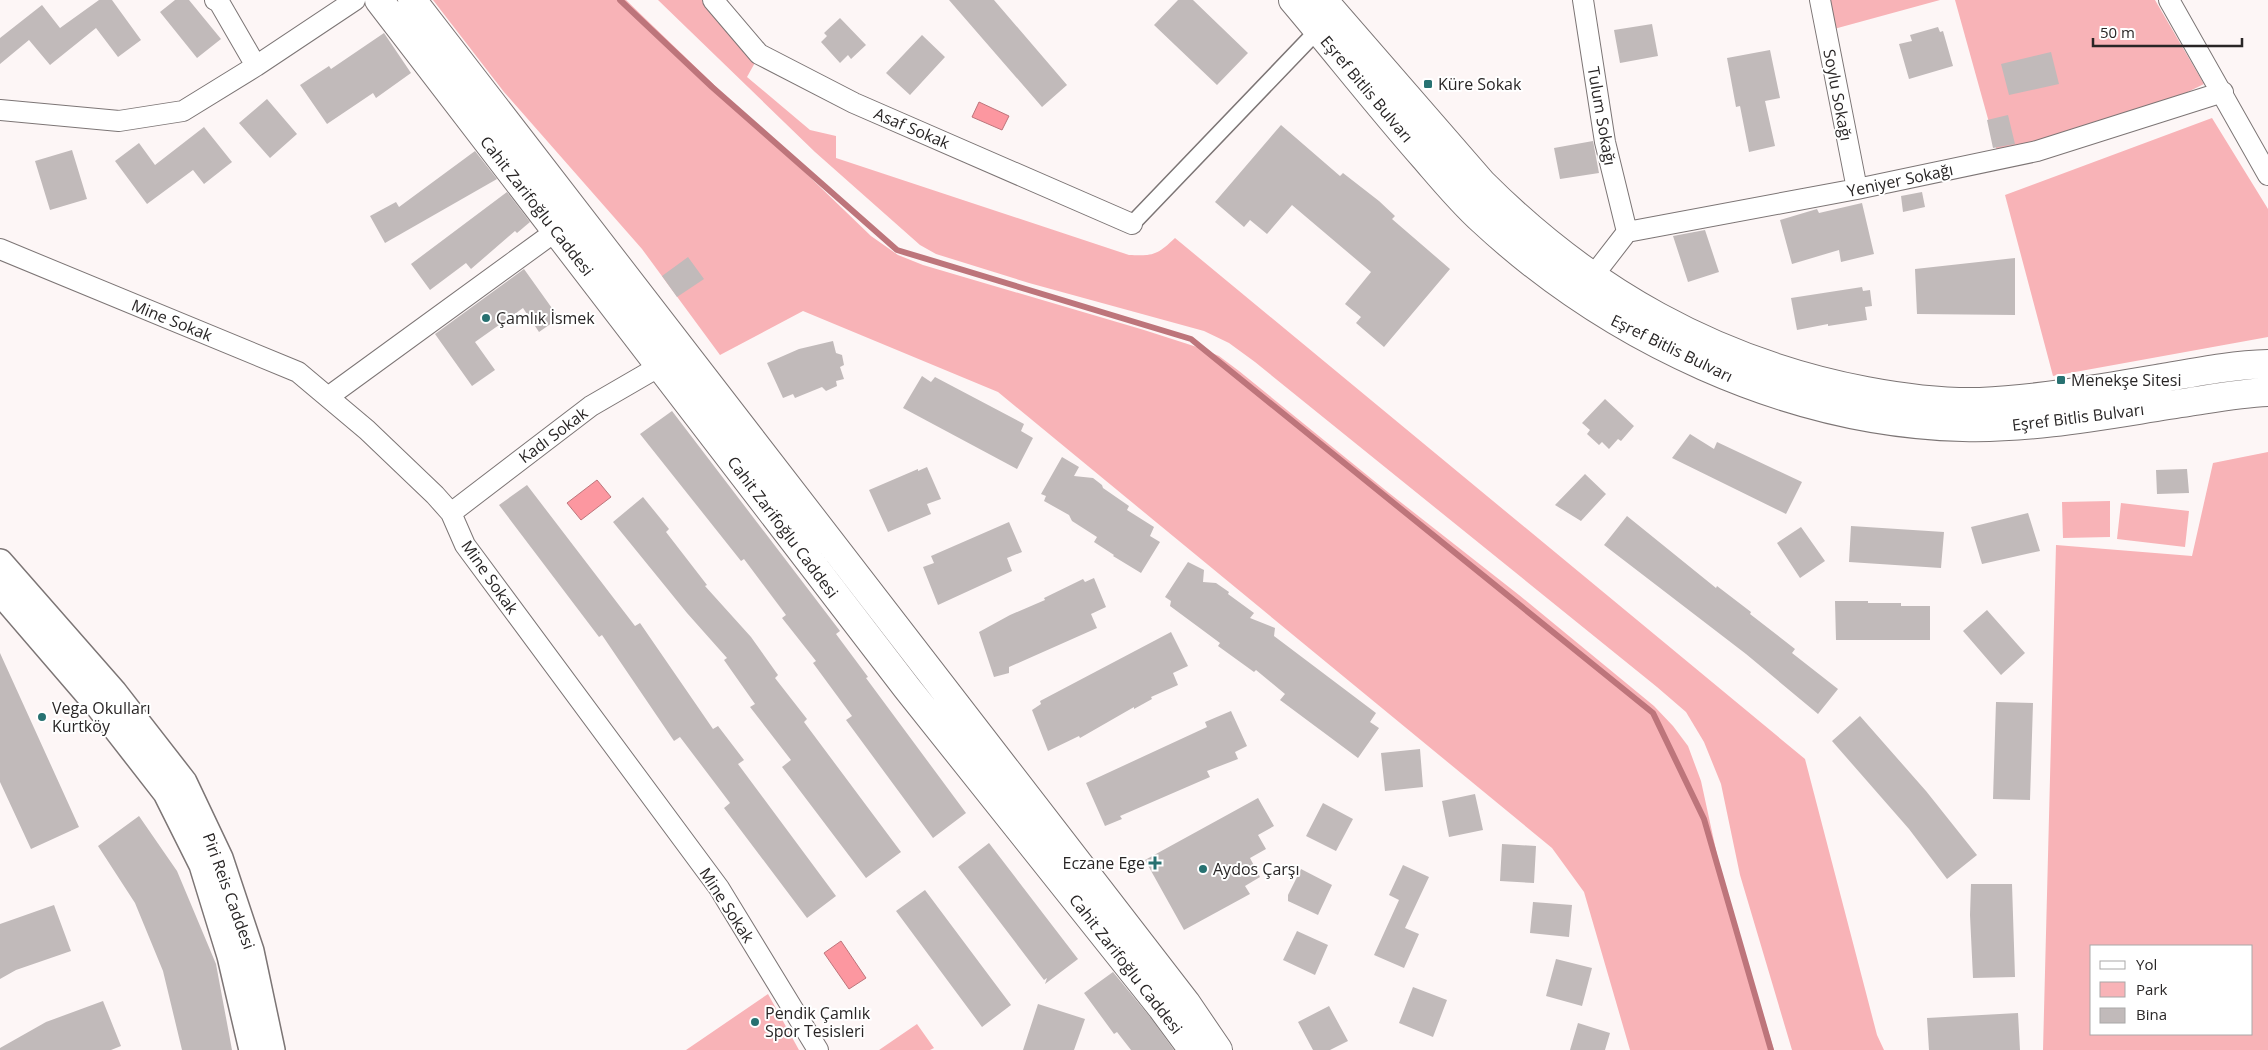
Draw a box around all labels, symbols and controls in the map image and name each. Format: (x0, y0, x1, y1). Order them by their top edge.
scale bar (2093, 15, 2242, 47)
text: 50 m (2100, 22, 2135, 42)
street label: Eşref Bitlis Bulvarı (1316, 31, 1418, 147)
street label: Soylu Sokağı (1818, 47, 1858, 143)
street label: Tulum Sokağı (1582, 65, 1622, 167)
place label: Küre Sokak (1438, 73, 1522, 95)
marker: Küre Sokak (1422, 78, 1434, 90)
street label: Asaf Sokak (871, 102, 954, 154)
street label: Cahit Zarifoğlu Caddesi (475, 131, 599, 281)
street label: Yeniyer Sokağı (1845, 158, 1955, 202)
street label: Mine Sokak (128, 294, 216, 346)
place label: Çamlık İsmek (496, 307, 595, 329)
street label: Eşref Bitlis Bulvarı (1607, 309, 1737, 387)
marker: Çamlık İsmek (480, 312, 492, 324)
place label: Menekşe Sitesi (2071, 369, 2182, 391)
marker: Menekşe Sitesi (2055, 374, 2067, 386)
street label: Eşref Bitlis Bulvarı (2011, 398, 2145, 436)
street label: Kadı Sokak (514, 402, 592, 468)
street label: Cahit Zarifoğlu Caddesi (722, 452, 844, 602)
street label: Mine Sokak (456, 536, 524, 619)
place label: Vega Okulları Kurtköy (52, 697, 150, 737)
marker: Vega Okulları Kurtköy (36, 711, 48, 723)
street label: Piri Reis Caddesi (198, 830, 260, 952)
place label: Eczane Ege (1063, 852, 1145, 874)
marker: Eczane Ege (1149, 857, 1161, 869)
place label: Aydos Çarşı (1213, 858, 1300, 880)
street label: Mine Sokak (694, 863, 760, 947)
marker: Aydos Çarşı (1197, 863, 1209, 875)
street label: Cahit Zarifoğlu Caddesi (1064, 889, 1188, 1039)
legend (2090, 945, 2253, 1035)
text: Yol (2136, 954, 2157, 974)
text: Park (2136, 979, 2167, 999)
place label: Pendik Çamlık Spor Tesisleri (765, 1002, 871, 1042)
text: Bina (2136, 1004, 2167, 1024)
marker: Pendik Çamlık Spor Tesisleri (749, 1016, 761, 1028)

